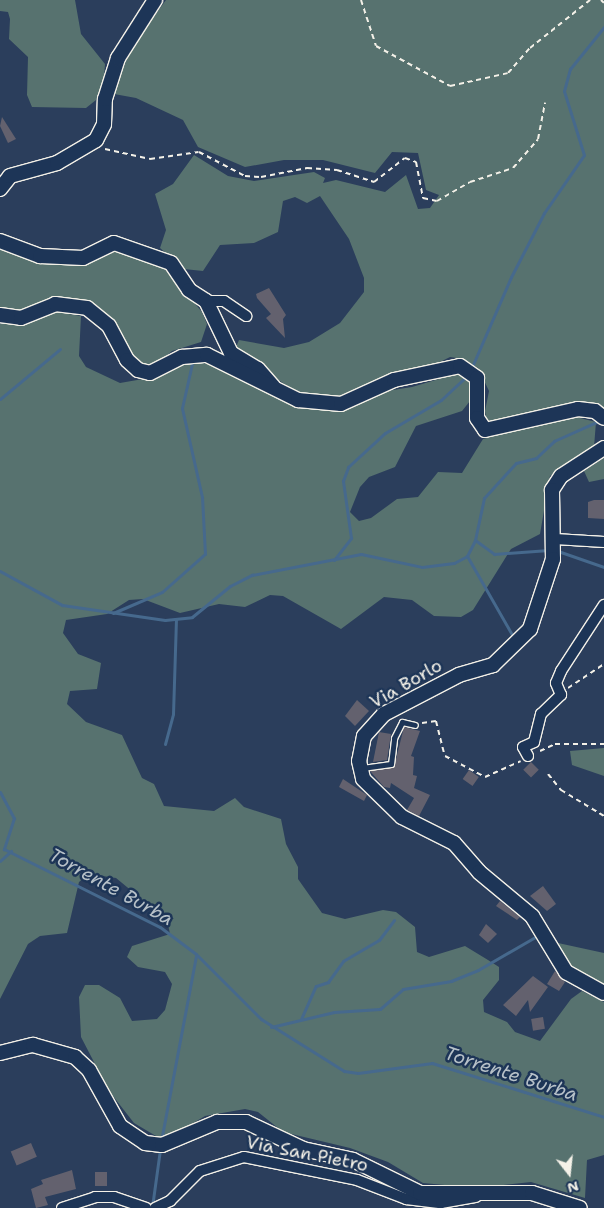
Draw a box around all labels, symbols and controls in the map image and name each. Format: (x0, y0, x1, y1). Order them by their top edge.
street label: Via Borlo (366, 655, 446, 713)
water label: Torrente Burba (45, 843, 177, 931)
water label: Torrente Burba (442, 1042, 580, 1106)
street label: Via San Pietro (244, 1132, 370, 1176)
north arrow (544, 1148, 594, 1198)
text: N (565, 1177, 581, 1198)

